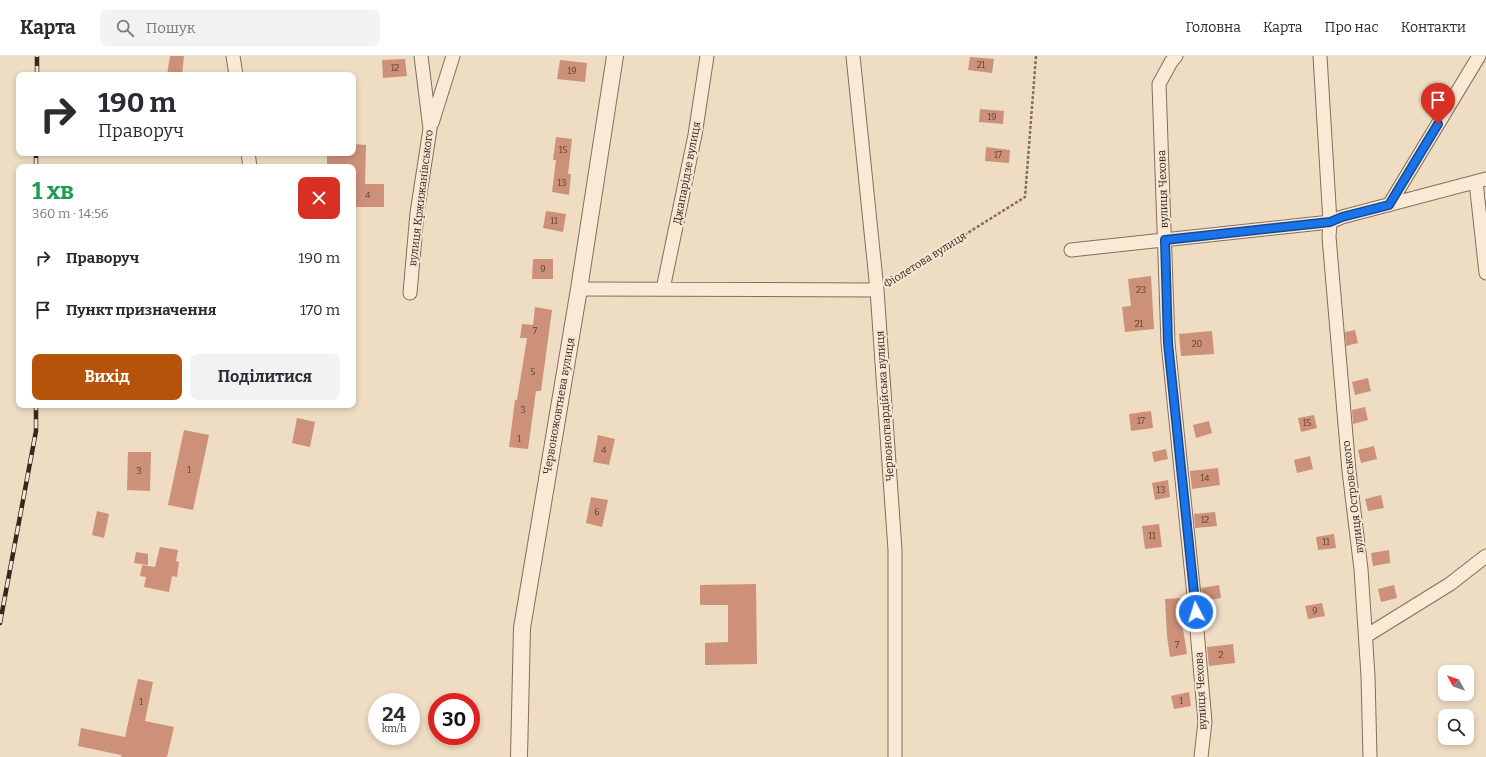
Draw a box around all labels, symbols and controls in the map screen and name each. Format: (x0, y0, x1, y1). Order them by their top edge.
search box (100, 10, 380, 46)
text: Карта (20, 16, 76, 39)
icon: search (114, 17, 136, 39)
text: Пошук (146, 19, 196, 37)
text: Головна (1185, 19, 1241, 36)
text: Карта (1263, 19, 1303, 36)
text: Про нас (1325, 19, 1379, 36)
text: Контакти (1401, 19, 1466, 36)
house number: 21 (977, 60, 986, 70)
house number: 12 (391, 63, 399, 73)
house number: 19 (568, 66, 576, 76)
pin (1421, 83, 1455, 124)
text: 190 m (98, 86, 176, 119)
icon: right (32, 88, 84, 140)
icon: arrive (1427, 89, 1449, 111)
house number: 19 (988, 112, 996, 122)
text: Праворуч (98, 120, 184, 142)
street label: Джапарідзе вулиця (671, 120, 703, 226)
street label: вулиця Кржижанівського (406, 129, 436, 267)
house number: 15 (559, 145, 567, 155)
house number: 17 (994, 150, 1003, 160)
street label: вулиця Чехова (1155, 150, 1171, 228)
text: 1 хв (32, 177, 74, 205)
button: close (298, 177, 340, 219)
house number: 13 (558, 178, 566, 188)
house number: 4 (365, 190, 371, 200)
text: 360 m · 14:56 (32, 206, 109, 221)
house number: 11 (550, 216, 558, 226)
street label: Фіолетова вулиця (881, 229, 969, 291)
icon: right (32, 247, 54, 269)
text: Праворуч (66, 249, 139, 267)
text: 190 m (298, 249, 340, 267)
house number: 9 (540, 264, 546, 274)
house number: 23 (1136, 285, 1146, 295)
icon: arrive (32, 299, 54, 321)
text: Пункт призначення (66, 301, 216, 319)
text: 170 m (300, 301, 340, 319)
house number: 21 (1135, 319, 1144, 329)
house number: 7 (533, 326, 538, 336)
street label: Червоногвардійська вулиця (873, 330, 897, 482)
street label: Червоножовтнева вулиця (541, 337, 577, 475)
house number: 20 (1192, 339, 1203, 349)
button: Вихід (32, 354, 182, 400)
button: Поділитися (190, 354, 340, 400)
house number: 5 (531, 367, 536, 377)
house number: 3 (520, 405, 526, 415)
house number: 17 (1137, 416, 1146, 426)
house number: 15 (1303, 418, 1311, 428)
house number: 1 (517, 434, 521, 444)
street label: вулиця Островського (1340, 440, 1366, 554)
house number: 4 (601, 445, 607, 455)
house number: 1 (187, 465, 191, 475)
house number: 3 (136, 466, 142, 476)
house number: 14 (1201, 473, 1210, 483)
house number: 13 (1157, 485, 1165, 495)
house number: 6 (594, 507, 600, 517)
house number: 12 (1201, 515, 1209, 525)
house number: 11 (1148, 531, 1156, 541)
house number: 11 (1322, 537, 1330, 547)
position arrow (1175, 591, 1217, 633)
house number: 9 (1312, 606, 1318, 616)
house number: 7 (1175, 640, 1180, 650)
house number: 2 (1219, 650, 1224, 660)
street label: вулиця Чехова (1192, 652, 1210, 730)
north arrow (1438, 665, 1474, 701)
map controls (1438, 665, 1474, 745)
speed limit sign: 30 (428, 693, 480, 745)
house number: 1 (1179, 696, 1183, 706)
house number: 1 (139, 697, 143, 707)
text: 24 (382, 702, 406, 726)
button: search (1438, 709, 1474, 745)
text: km/h (382, 723, 406, 735)

